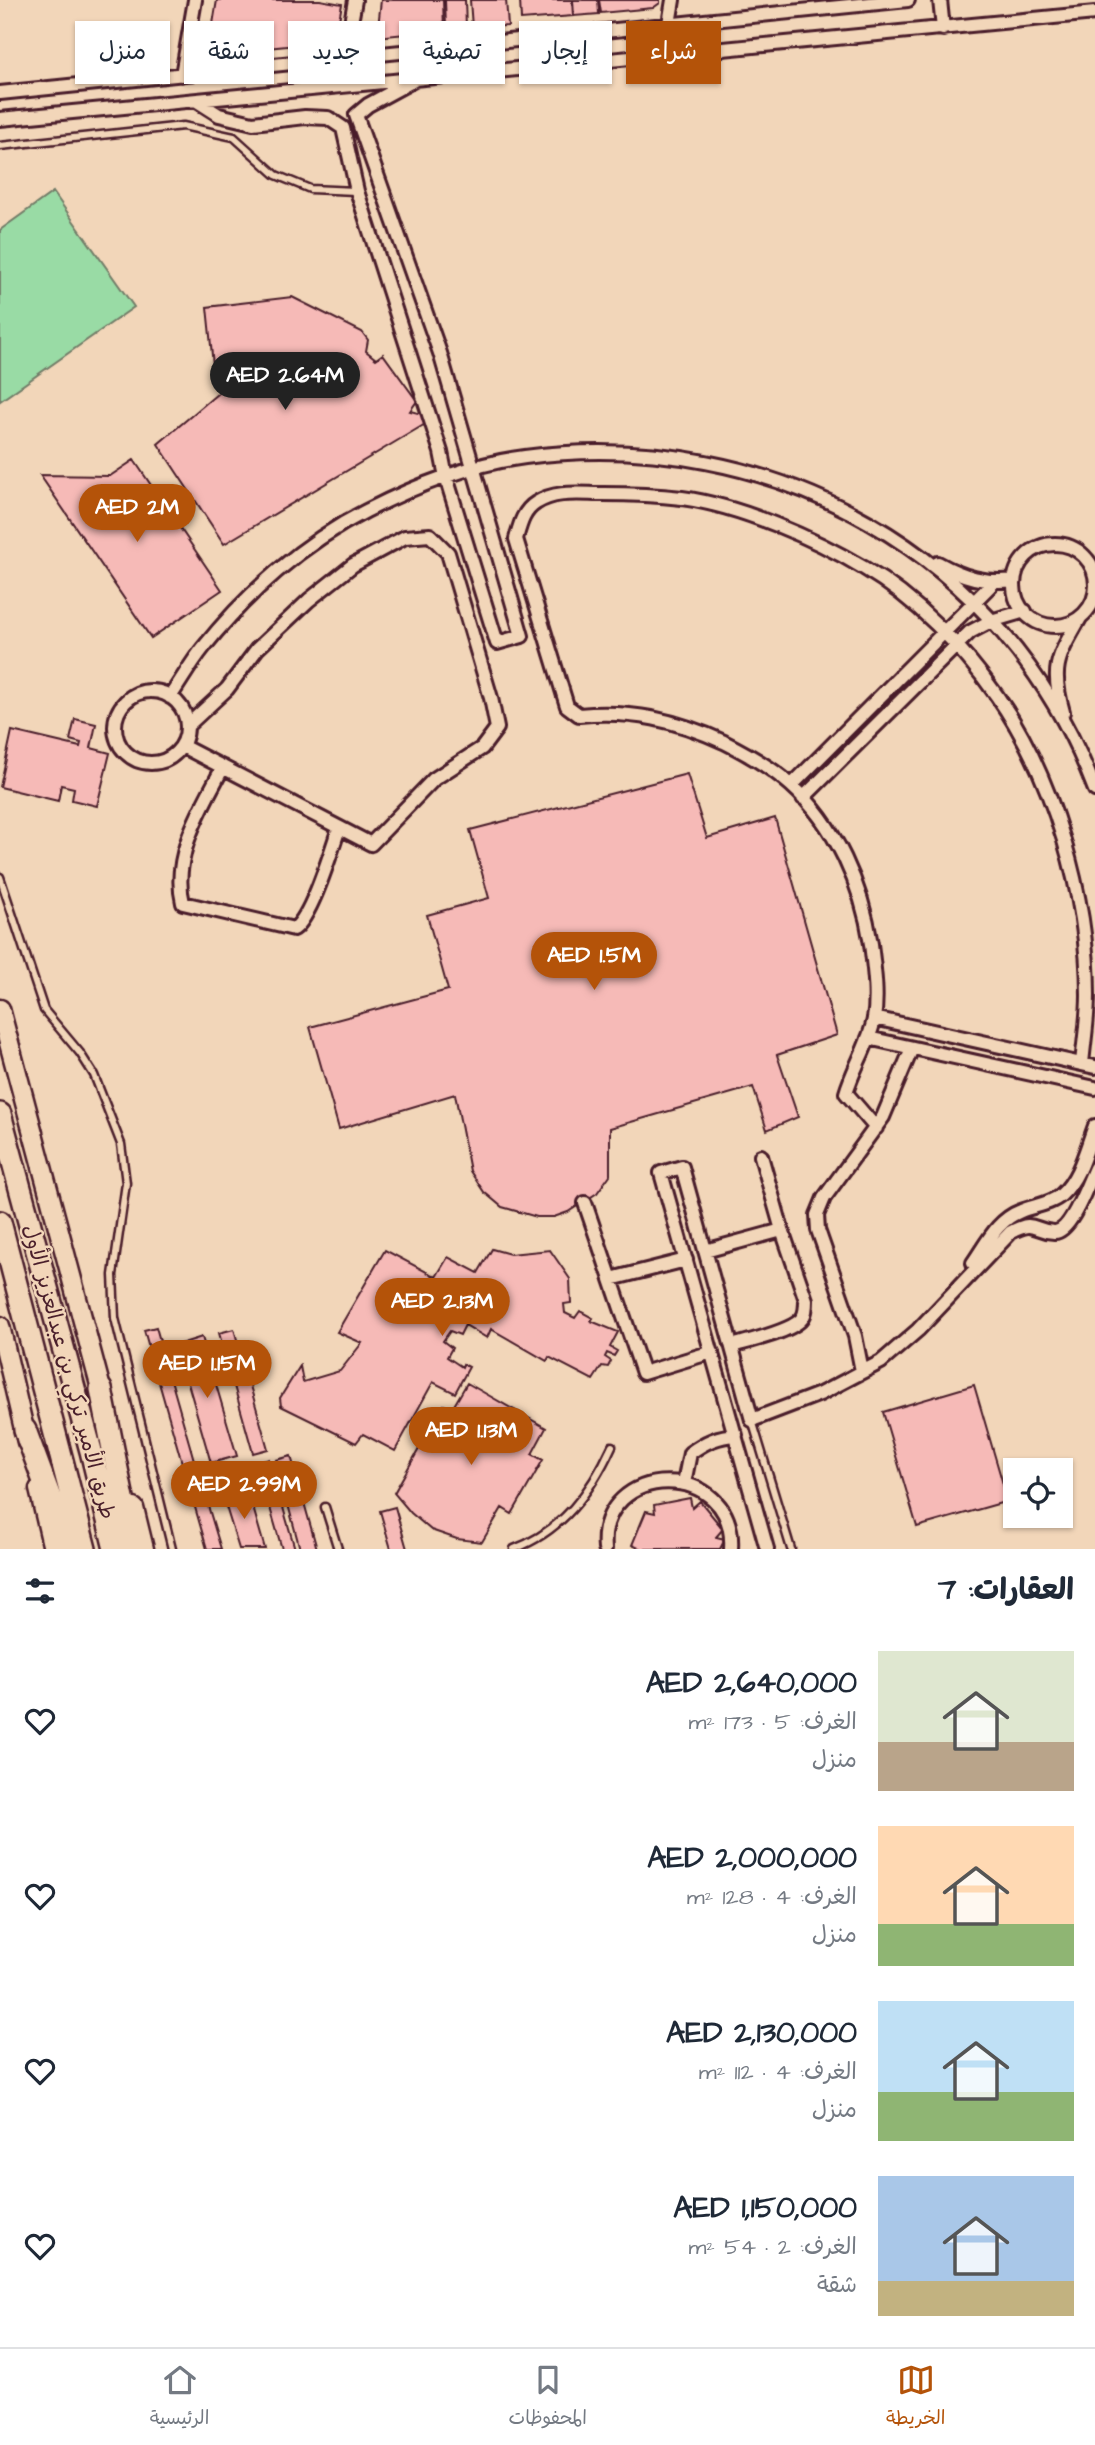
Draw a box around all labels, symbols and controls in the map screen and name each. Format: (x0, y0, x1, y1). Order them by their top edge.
chip: منزل (75, 21, 170, 84)
chip: شقة (184, 21, 274, 84)
chip: جديد (288, 21, 385, 84)
chip: تصفية (399, 21, 505, 84)
chip: إيجار (519, 21, 612, 84)
chip: شراء (626, 21, 721, 84)
pin: AED 2.64M (205, 352, 365, 412)
text: AED 2.64M (226, 359, 344, 391)
pin: AED 2M (80, 484, 194, 544)
text: AED 2M (95, 491, 179, 523)
pin: AED 1.5M (522, 932, 666, 992)
text: AED 1.5M (547, 939, 641, 971)
street label: طريق الأمير تركي بن عبدالعزيز الأول (12, 1221, 122, 1524)
pin: AED 2.13M (362, 1278, 522, 1338)
text: AED 2.13M (391, 1285, 493, 1317)
pin: AED 1.15M (127, 1340, 287, 1400)
text: AED 1.15M (159, 1347, 255, 1379)
pin: AED 1.13M (391, 1408, 551, 1467)
text: AED 1.13M (425, 1414, 517, 1446)
map controls (1003, 1458, 1073, 1528)
button: locate (1003, 1458, 1073, 1528)
pin: AED 2.99M (164, 1462, 324, 1521)
text: AED 2.99M (187, 1468, 301, 1500)
text: العقارات: 7 (938, 1569, 1074, 1611)
icon: filters (21, 1572, 59, 1610)
text: AED 2,640,000 (646, 1662, 857, 1704)
icon: home (934, 1679, 1018, 1763)
icon: heart (21, 1702, 59, 1740)
text: الغرف: 5 · 173 m² (688, 1706, 857, 1738)
text: منزل (812, 1744, 857, 1776)
text: AED 2,000,000 (647, 1837, 857, 1879)
icon: home (934, 1854, 1018, 1938)
icon: heart (21, 1877, 59, 1915)
text: الغرف: 4 · 128 m² (687, 1881, 857, 1913)
text: منزل (812, 1919, 857, 1951)
text: AED 2,130,000 (666, 2012, 857, 2054)
icon: home (934, 2029, 1018, 2113)
icon: heart (21, 2052, 59, 2090)
text: الغرف: 4 · 112 m² (699, 2056, 857, 2088)
text: منزل (812, 2094, 857, 2126)
text: AED 1,150,000 (673, 2187, 857, 2229)
icon: home (934, 2204, 1018, 2288)
icon: heart (21, 2227, 59, 2265)
text: الغرف: 2 · 54 m² (688, 2231, 857, 2263)
text: شقة (817, 2269, 857, 2301)
tab: الرئيسية (150, 2361, 209, 2434)
tab: المحفوظات (509, 2361, 587, 2434)
tab: الخريطة (886, 2361, 945, 2434)

